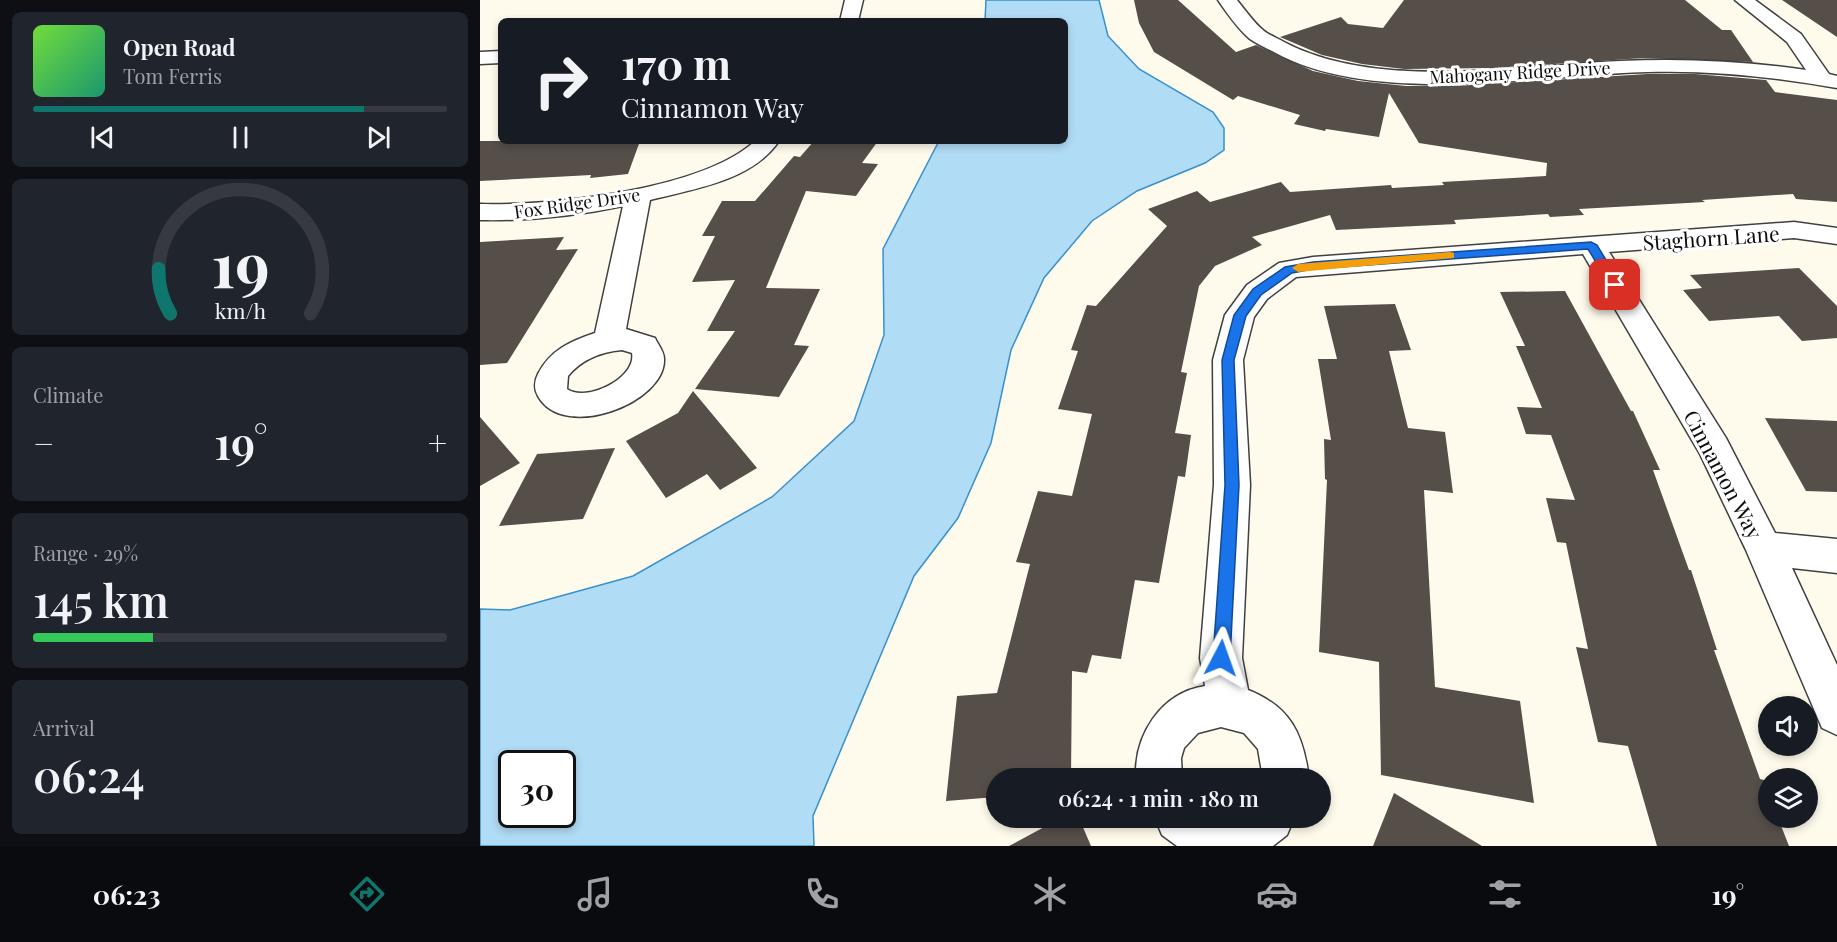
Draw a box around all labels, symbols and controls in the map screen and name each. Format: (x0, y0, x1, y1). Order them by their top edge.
text: Open Road (123, 32, 235, 62)
text: 170 m (621, 35, 731, 91)
icon: right (522, 42, 600, 120)
street label: Mahogany Ridge Drive (1429, 55, 1611, 89)
text: Tom Ferris (123, 62, 222, 89)
text: Cinnamon Way (621, 89, 804, 125)
icon: previous (86, 121, 119, 154)
icon: pause (224, 121, 257, 154)
icon: next (362, 121, 395, 154)
street label: Fox Ridge Drive (512, 182, 642, 224)
street label: Staghorn Lane (1642, 218, 1780, 256)
text: 19 (211, 220, 269, 304)
pin (1589, 259, 1640, 310)
icon: arrive (1598, 268, 1631, 301)
text: km/h (214, 296, 266, 324)
text: Climate (33, 381, 103, 408)
street label: Cinnamon Way (1678, 405, 1770, 544)
text: 19° (214, 411, 268, 471)
text: − (33, 420, 54, 464)
text: + (428, 420, 447, 464)
text: Range · 29% (33, 539, 138, 566)
text: 145 km (33, 569, 169, 629)
position arrow (1189, 626, 1253, 690)
map controls (1758, 696, 1818, 828)
button: sound (1758, 696, 1818, 756)
text: Arrival (33, 714, 95, 741)
text: 06:24 (33, 744, 145, 804)
speed limit sign: 30 (498, 750, 576, 828)
button: layers (1758, 768, 1818, 828)
text: 06:24 · 1 min · 180 m (1058, 783, 1259, 813)
icon: directions (346, 873, 388, 915)
icon: music (574, 873, 616, 915)
icon: phone (801, 873, 843, 915)
icon: climate (1029, 873, 1071, 915)
icon: car (1256, 873, 1298, 915)
icon: filters (1484, 873, 1526, 915)
text: 06:23 (93, 876, 160, 912)
text: 19° (1712, 876, 1744, 912)

